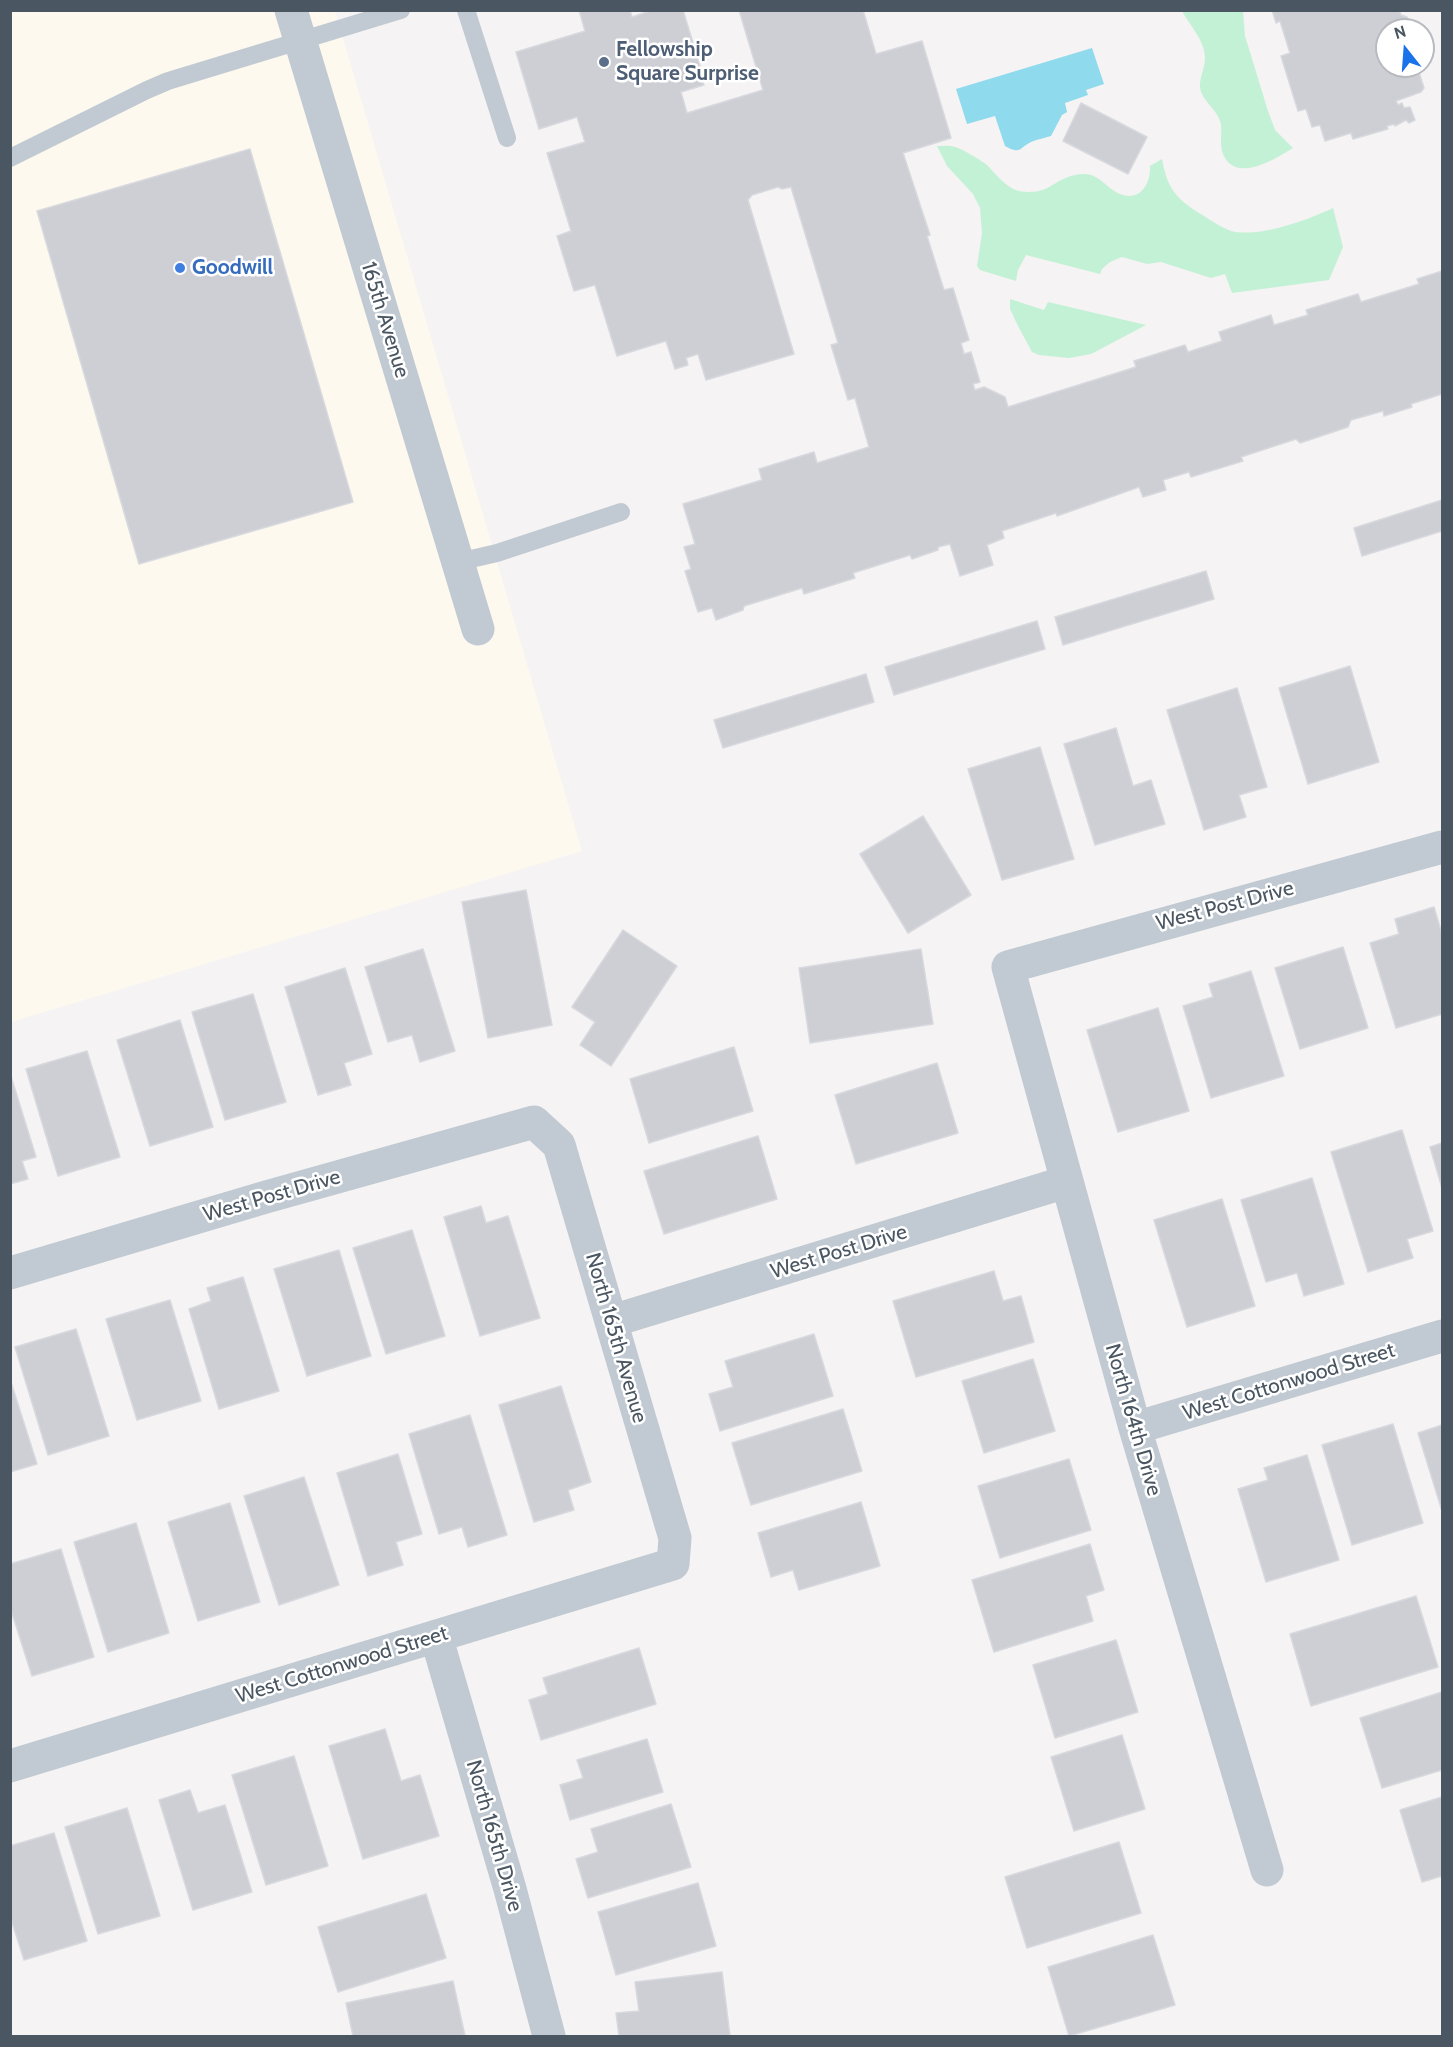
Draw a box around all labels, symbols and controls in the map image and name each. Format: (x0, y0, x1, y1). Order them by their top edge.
north arrow (1375, 18, 1435, 78)
text: N (1392, 21, 1408, 43)
place label: Fellowship Square Surprise (616, 37, 759, 87)
marker: Fellowship Square Surprise (597, 55, 611, 69)
place label: Goodwill (192, 255, 273, 281)
street label: 165th Avenue (355, 259, 415, 381)
marker: Goodwill (173, 261, 187, 275)
street label: West Post Drive (1154, 876, 1296, 936)
street label: West Post Drive (201, 1164, 343, 1228)
street label: West Post Drive (768, 1219, 910, 1285)
street label: North 165th Avenue (580, 1250, 652, 1426)
street label: West Cottonwood Street (1180, 1338, 1398, 1426)
street label: North 164th Drive (1099, 1341, 1167, 1499)
street label: West Cottonwood Street (233, 1621, 451, 1709)
street label: North 165th Drive (460, 1757, 528, 1915)

